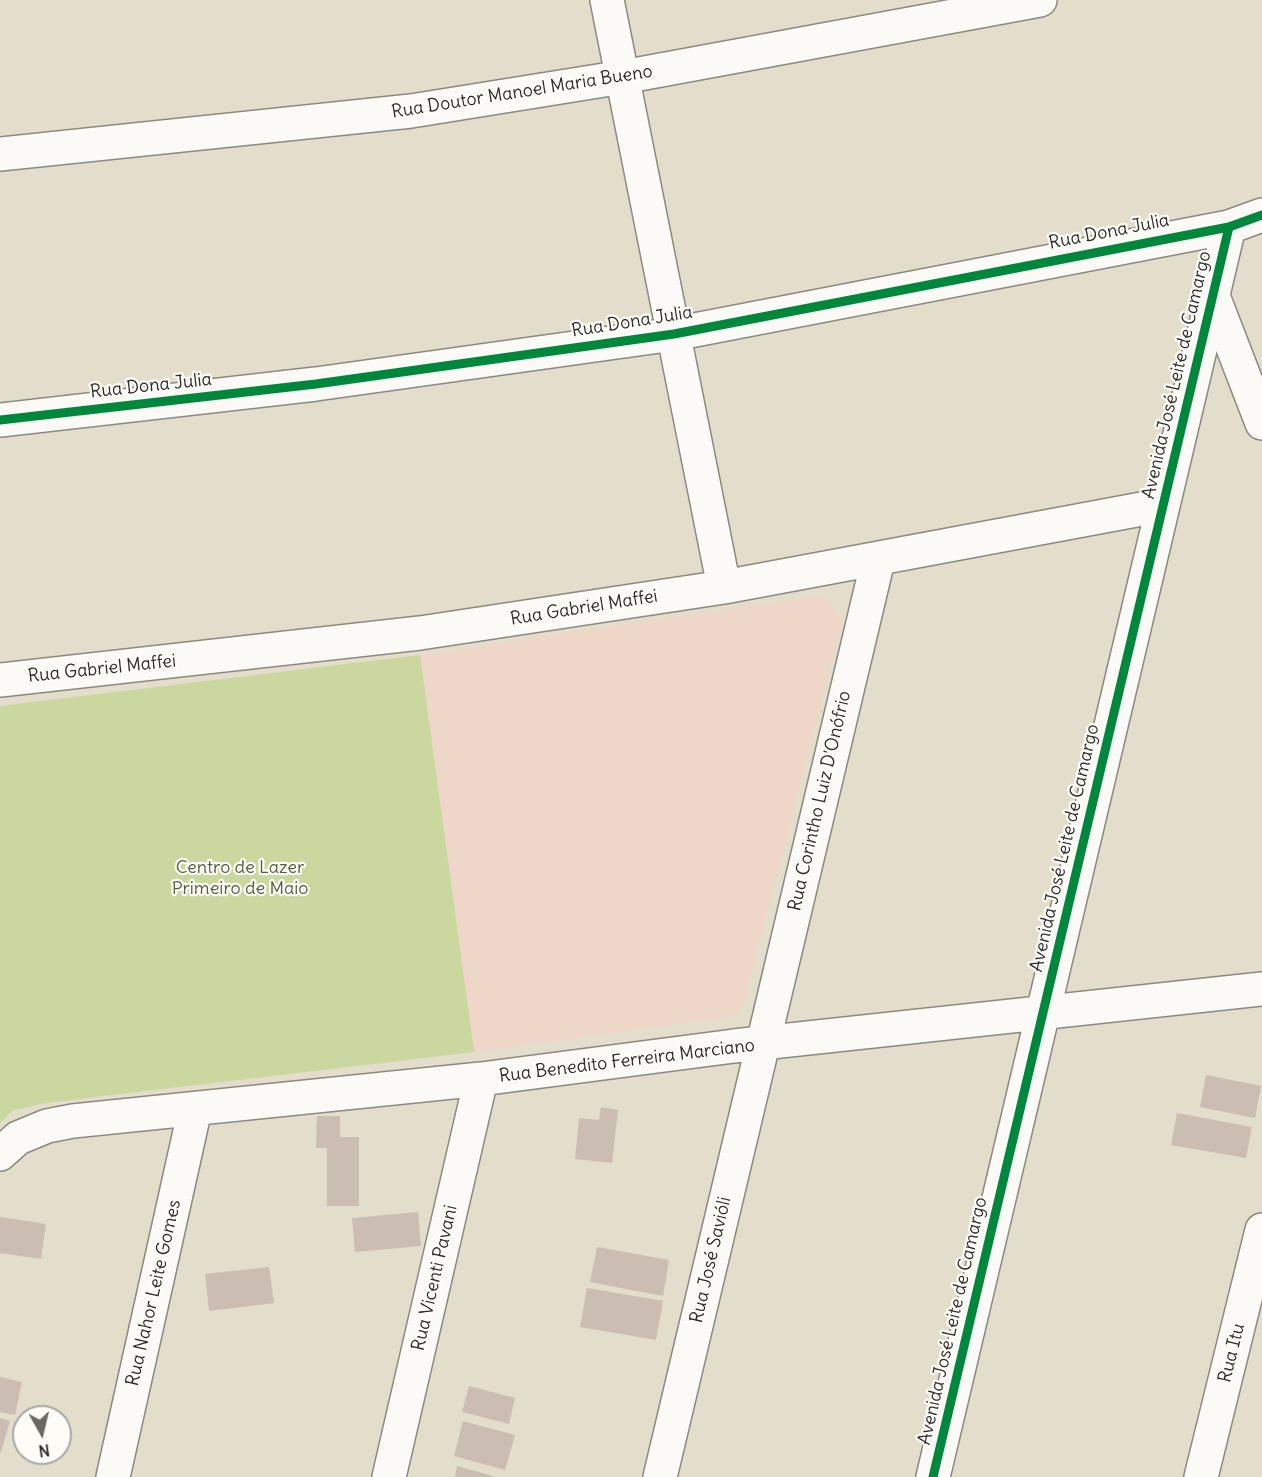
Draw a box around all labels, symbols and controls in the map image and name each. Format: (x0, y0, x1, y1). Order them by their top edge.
street label: Rua Doutor Manoel Maria Bueno (390, 61, 654, 123)
street label: Rua Dona Julia (1047, 210, 1171, 254)
street label: Avenida José Leite de Camargo (1138, 249, 1216, 501)
street label: Rua Dona Julia (570, 302, 694, 342)
street label: Rua Dona Julia (89, 369, 213, 403)
street label: Rua Gabriel Maffei (509, 586, 659, 630)
street label: Rua Gabriel Maffei (27, 650, 177, 688)
street label: Rua Corintho Luiz D'Onófrio (784, 689, 856, 913)
street label: Avenida José Leite de Camargo (1026, 722, 1104, 974)
park label: Centro de Lazer Primeiro de Maio (172, 857, 308, 900)
street label: Rua Benedito Ferreira Marciano (498, 1035, 756, 1087)
street label: Rua José Savióli (686, 1195, 736, 1325)
street label: Avenida José Leite de Camargo (914, 1195, 992, 1447)
street label: Rua Nahor Leite Gomes (122, 1198, 186, 1388)
street label: Rua Vicenti Pavani (408, 1203, 462, 1353)
street label: Rua Itu (1214, 1321, 1250, 1385)
north arrow (12, 1405, 72, 1465)
text: N (37, 1440, 51, 1462)

